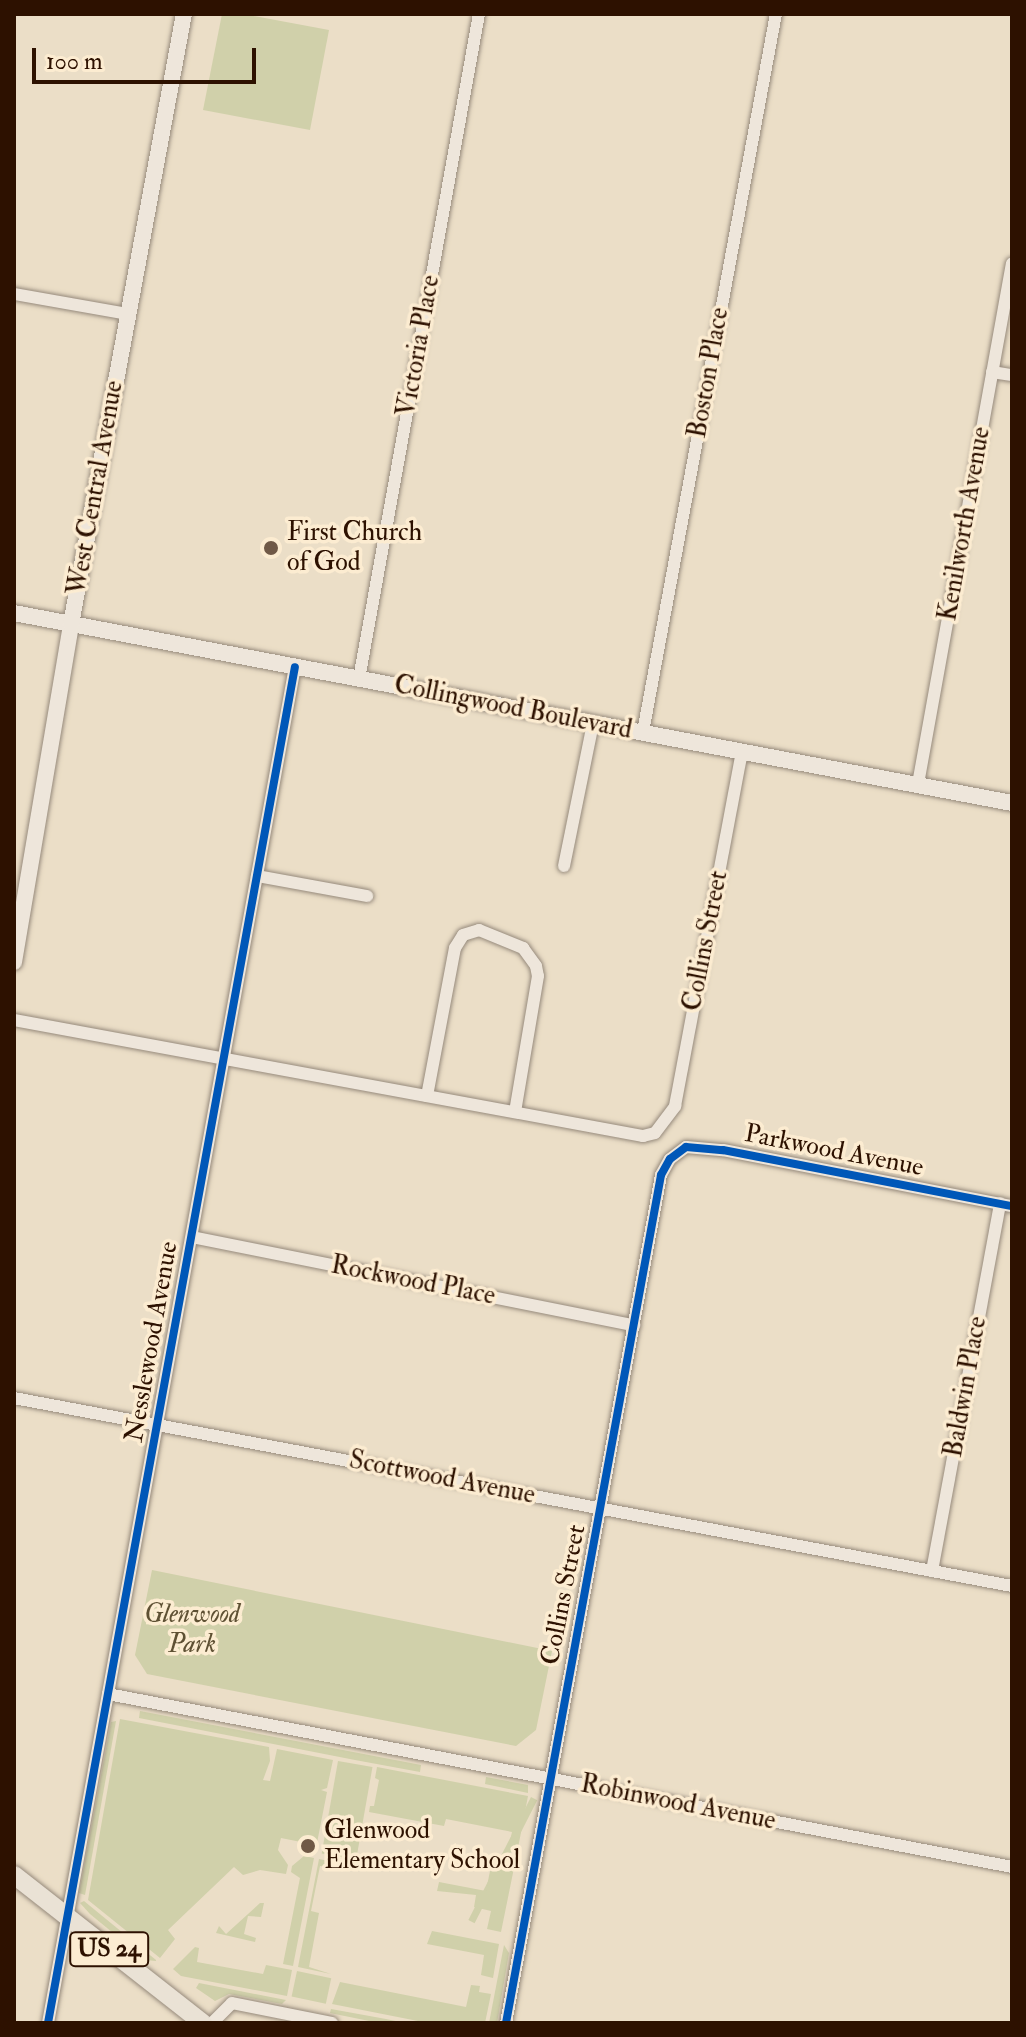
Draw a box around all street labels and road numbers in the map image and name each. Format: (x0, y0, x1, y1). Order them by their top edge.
street label: Victoria Place (391, 273, 447, 419)
street label: Boston Place (682, 305, 736, 441)
street label: West Central Avenue (62, 378, 130, 598)
street label: Kenilworth Avenue (933, 425, 997, 623)
street label: Collingwood Boulevard (391, 670, 635, 746)
street label: Collins Street (677, 868, 735, 1014)
street label: Parkwood Avenue (742, 1118, 926, 1184)
street label: Nesslewood Avenue (119, 1239, 185, 1445)
street label: Rockwood Place (328, 1250, 498, 1312)
street label: Baldwin Place (938, 1314, 994, 1460)
street label: Scottwood Avenue (346, 1445, 538, 1511)
street label: Collins Street (535, 1522, 593, 1668)
street label: Robinwood Avenue (578, 1769, 778, 1837)
road number: US 24 (69, 1929, 149, 1969)

